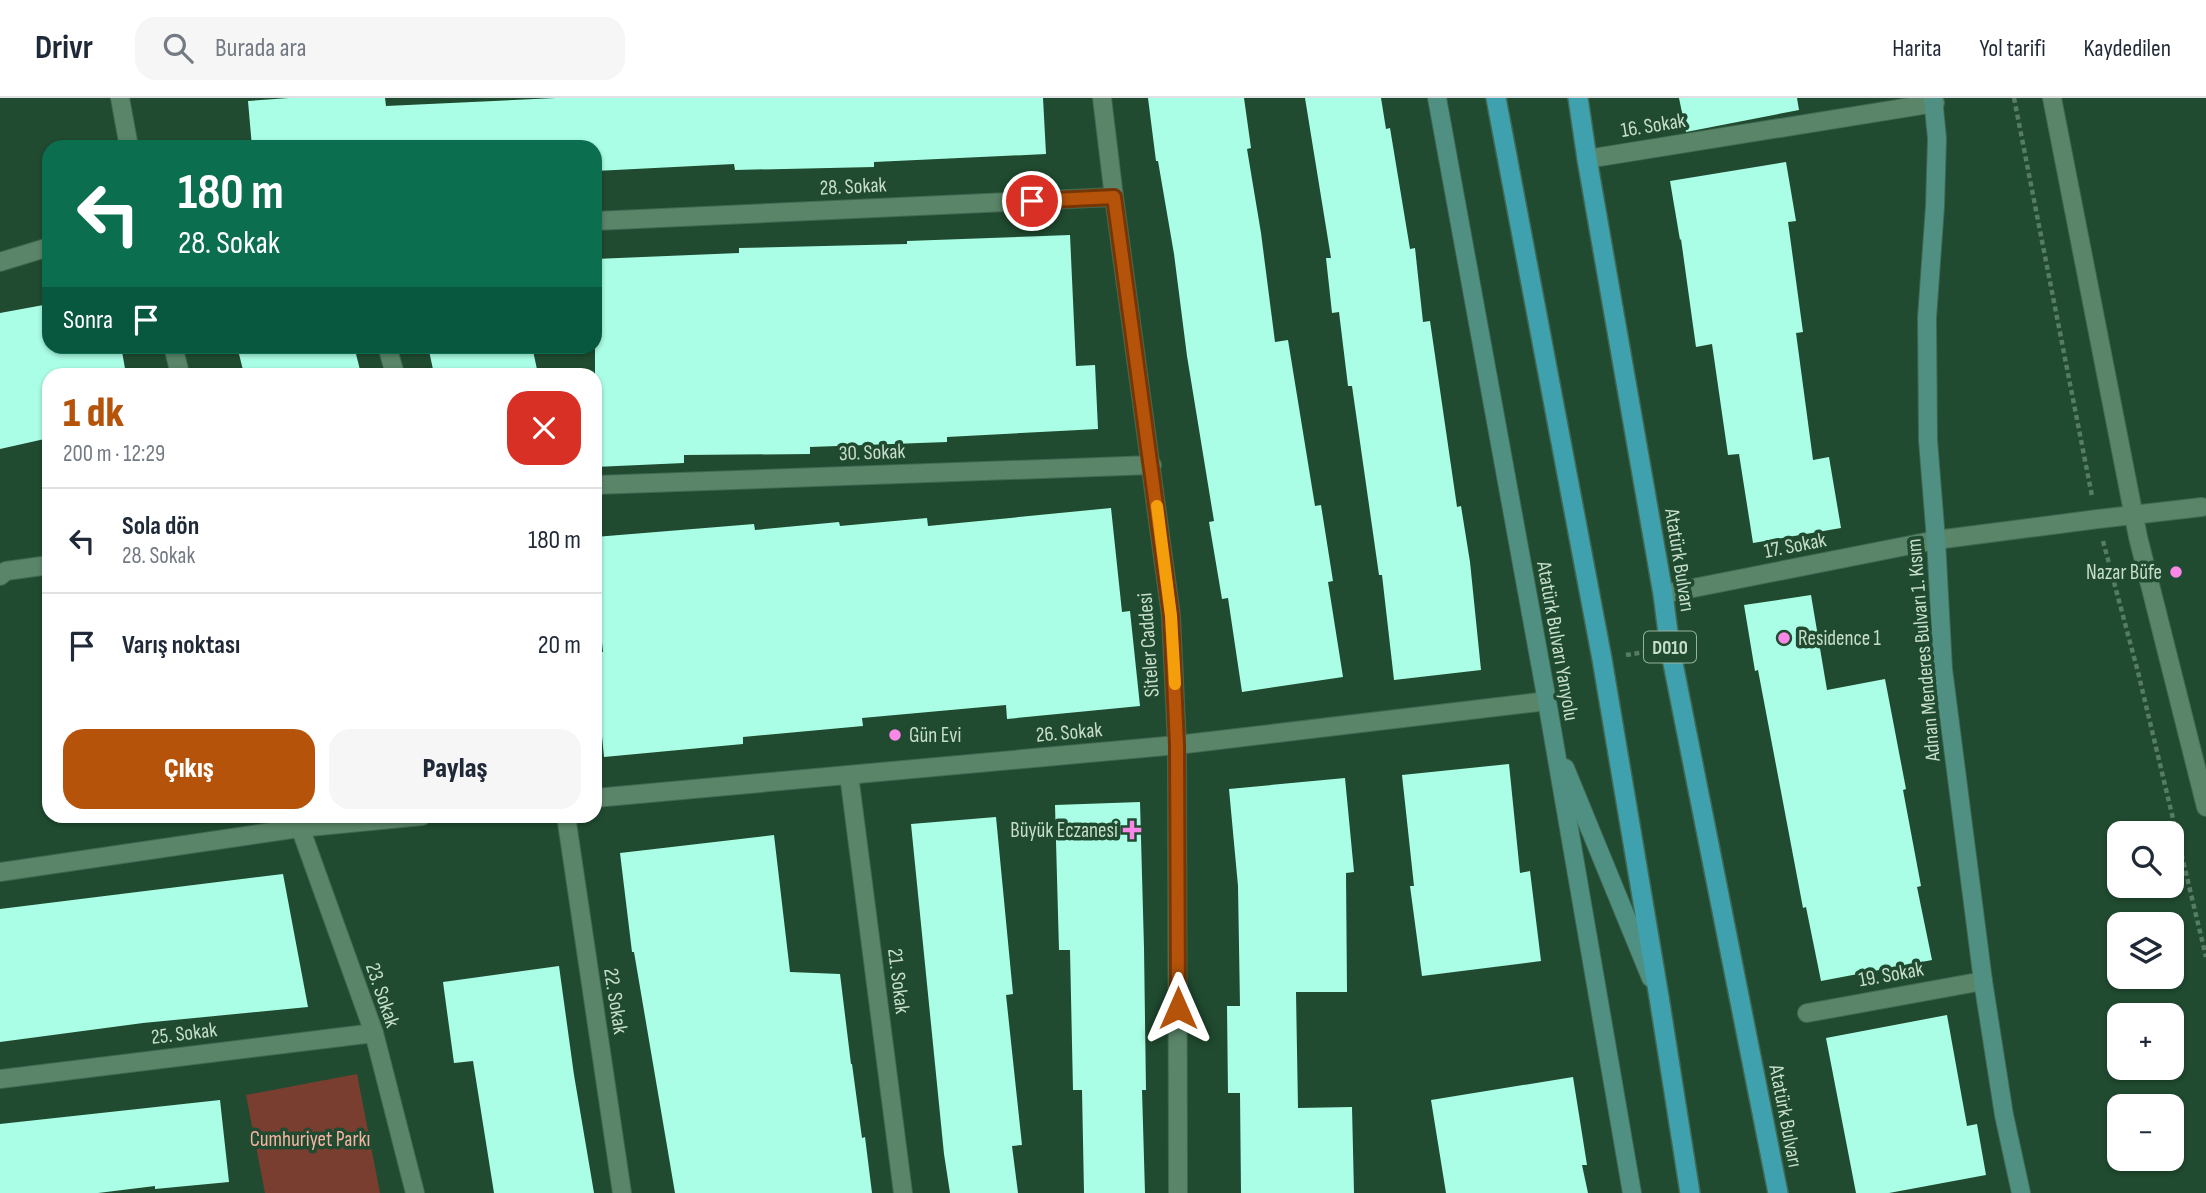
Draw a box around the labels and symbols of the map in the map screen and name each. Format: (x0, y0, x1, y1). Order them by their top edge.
street label: 16. Sokak (1619, 108, 1687, 143)
pin (1002, 171, 1062, 231)
street label: 28. Sokak (819, 172, 887, 201)
street label: 30. Sokak (838, 439, 906, 466)
street label: Atatürk Bulvarı (1659, 506, 1700, 613)
street label: 17. Sokak (1762, 527, 1828, 564)
street label: Adnan Menderes Bulvarı 1. Kısım (1901, 537, 1946, 763)
street label: Atatürk Bulvarı Yanyolu (1531, 558, 1584, 723)
place label: Nazar Büfe (2086, 560, 2162, 585)
marker: Nazar Büfe (2168, 564, 2184, 580)
street label: Siteler Caddesi (1132, 592, 1165, 698)
place label: Residence 1 (1798, 626, 1882, 651)
marker: Residence 1 (1776, 630, 1792, 646)
road number: D010 (1644, 632, 1696, 662)
street label: 26. Sokak (1035, 717, 1103, 748)
place label: Gün Evi (909, 723, 961, 748)
marker: Gün Evi (887, 727, 903, 743)
place label: Büyük Eczanesi (1010, 818, 1118, 843)
marker: Büyük Eczanesi (1124, 822, 1140, 838)
street label: 21. Sokak (882, 947, 915, 1015)
street label: 19. Sokak (1857, 957, 1925, 992)
street label: 23. Sokak (360, 960, 405, 1031)
street label: 22. Sokak (598, 966, 633, 1036)
position arrow (1141, 971, 1215, 1045)
street label: 25. Sokak (150, 1017, 218, 1050)
street label: Atatürk Bulvarı (1763, 1062, 1808, 1169)
park label: Cumhuriyet Parkı (250, 1127, 370, 1152)

